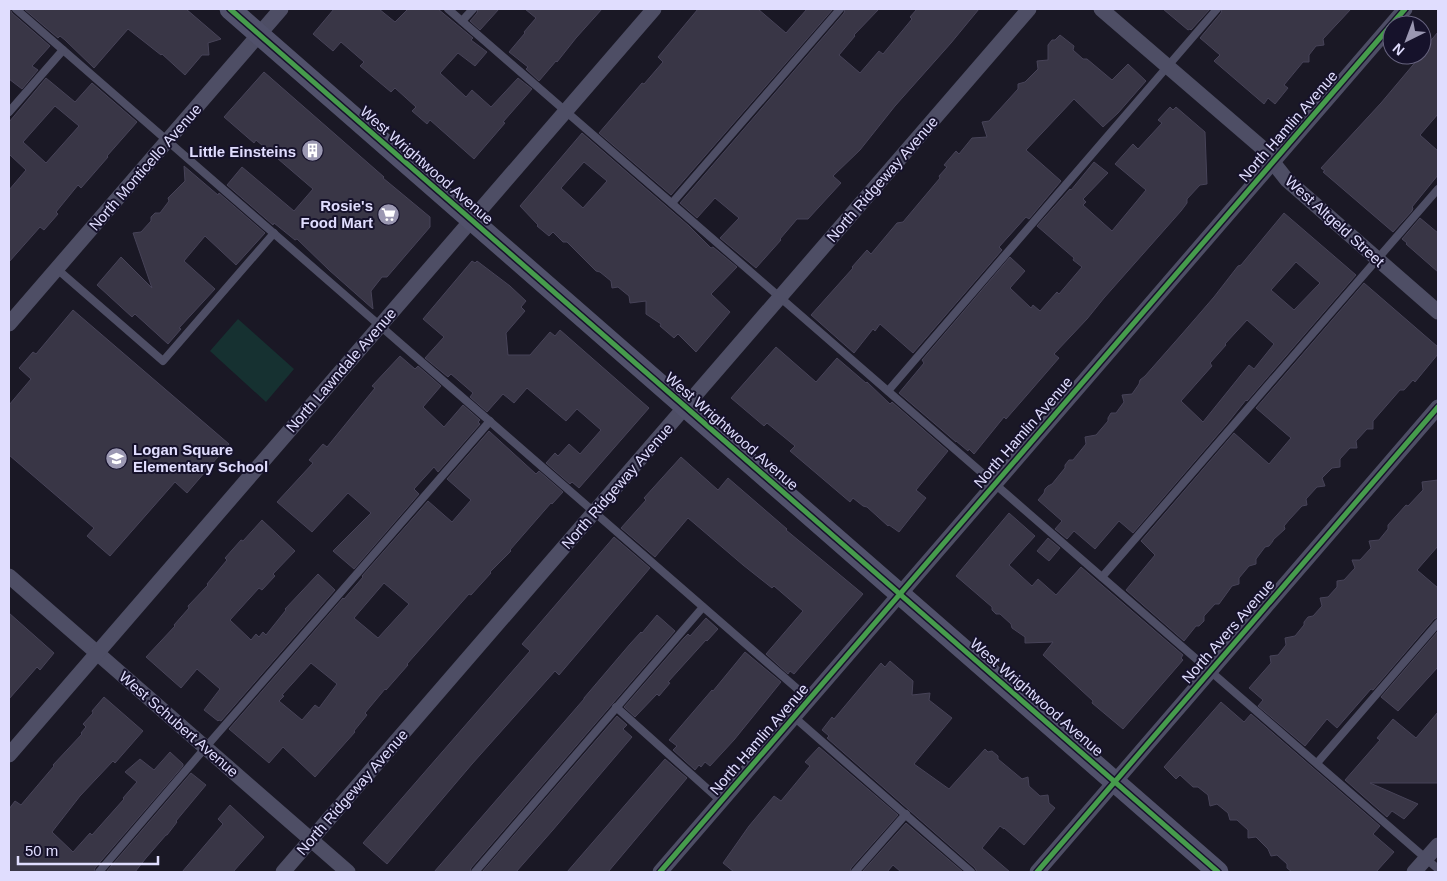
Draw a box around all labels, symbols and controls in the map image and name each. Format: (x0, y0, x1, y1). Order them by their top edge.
north arrow (1382, 15, 1432, 65)
text: N (1389, 40, 1407, 59)
street label: North Hamlin Avenue (1235, 67, 1341, 185)
street label: North Monticello Avenue (85, 100, 205, 234)
street label: West Wrightwood Avenue (357, 103, 497, 227)
street label: North Ridgeway Avenue (823, 113, 941, 245)
building icon: Little Einsteins (300, 139, 324, 163)
place label: Little Einsteins (189, 143, 296, 160)
street label: West Altgeld Street (1282, 172, 1389, 270)
place label: Rosie's Food Mart (301, 197, 373, 231)
supermarket icon: Rosie's Food Mart (377, 202, 401, 226)
street label: North Lawndale Avenue (282, 304, 400, 436)
street label: West Wrightwood Avenue (662, 369, 802, 493)
street label: North Hamlin Avenue (970, 373, 1076, 491)
street label: North Ridgeway Avenue (558, 420, 676, 552)
place label: Logan Square Elementary School (133, 441, 268, 475)
school or university icon: Logan Square Elementary School (105, 446, 129, 470)
street label: North Avers Avenue (1178, 576, 1278, 686)
street label: West Wrightwood Avenue (967, 635, 1107, 759)
street label: West Schubert Avenue (116, 668, 242, 780)
street label: North Hamlin Avenue (706, 680, 812, 798)
street label: North Ridgeway Avenue (293, 726, 411, 858)
scale bar (18, 834, 158, 866)
text: 50 m (25, 842, 58, 859)

